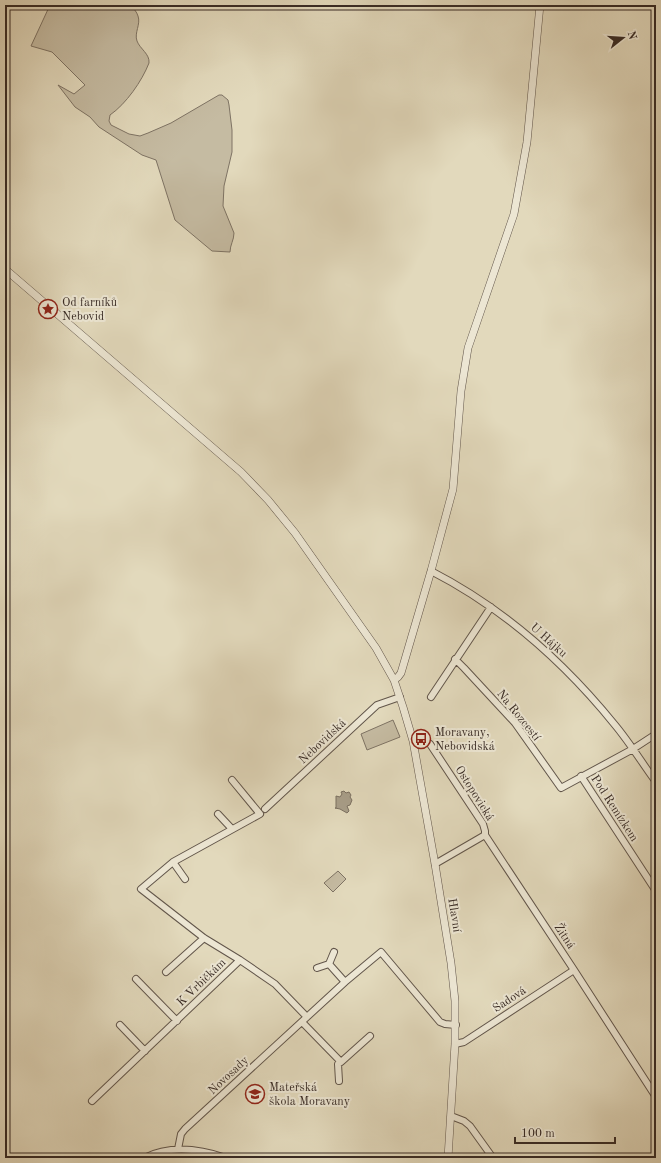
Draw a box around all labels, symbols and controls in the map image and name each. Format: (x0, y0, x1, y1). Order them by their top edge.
north arrow (603, 18, 643, 58)
text: N (625, 30, 638, 42)
place label: Od farníků Nebovid (62, 297, 118, 323)
place icon: Od farníků Nebovid (37, 298, 59, 320)
street label: U Hájku (528, 621, 569, 661)
street label: Na Rozcestí (494, 688, 543, 744)
street label: Nebovidská (297, 717, 349, 766)
place label: Moravany, Nebovidská (435, 727, 495, 753)
bus stop icon: Moravany, Nebovidská (410, 728, 432, 750)
street label: Ostopovická (453, 764, 496, 823)
street label: Pod Remízkem (588, 773, 640, 844)
street label: Hlavní (445, 897, 463, 934)
street label: Žitná (552, 919, 580, 951)
street label: K Vrbičkám (175, 956, 229, 1009)
street label: Sadová (491, 985, 528, 1015)
street label: Novosady (206, 1054, 252, 1097)
place label: Mateřská škola Moravany (269, 1082, 351, 1108)
school or university icon: Mateřská škola Moravany (244, 1083, 266, 1105)
scale bar (515, 1119, 615, 1145)
text: 100 m (521, 1128, 555, 1140)

